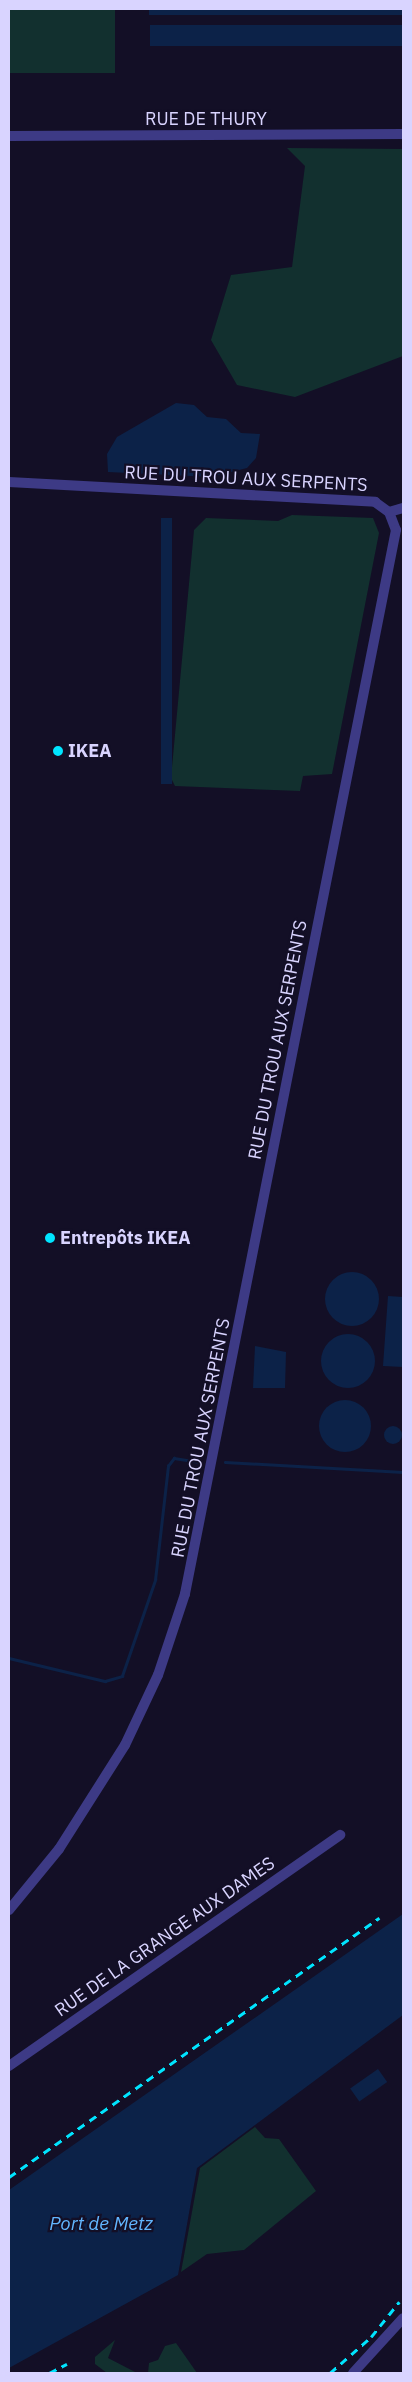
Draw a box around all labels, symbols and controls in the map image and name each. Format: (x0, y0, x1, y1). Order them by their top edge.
street label: RUE DE THURY (145, 108, 267, 130)
street label: RUE DU TROU AUX SERPENTS (124, 462, 368, 496)
place label: IKEA (68, 740, 112, 762)
marker: IKEA (52, 745, 64, 757)
street label: RUE DU TROU AUX SERPENTS (244, 918, 312, 1162)
place label: Entrepôts IKEA (60, 1227, 191, 1249)
marker: Entrepôts IKEA (44, 1232, 56, 1244)
street label: RUE DU TROU AUX SERPENTS (167, 1316, 235, 1560)
street label: RUE DE LA GRANGE AUX DAMES (51, 1853, 279, 2021)
water label: Port de Metz (49, 2213, 153, 2235)

